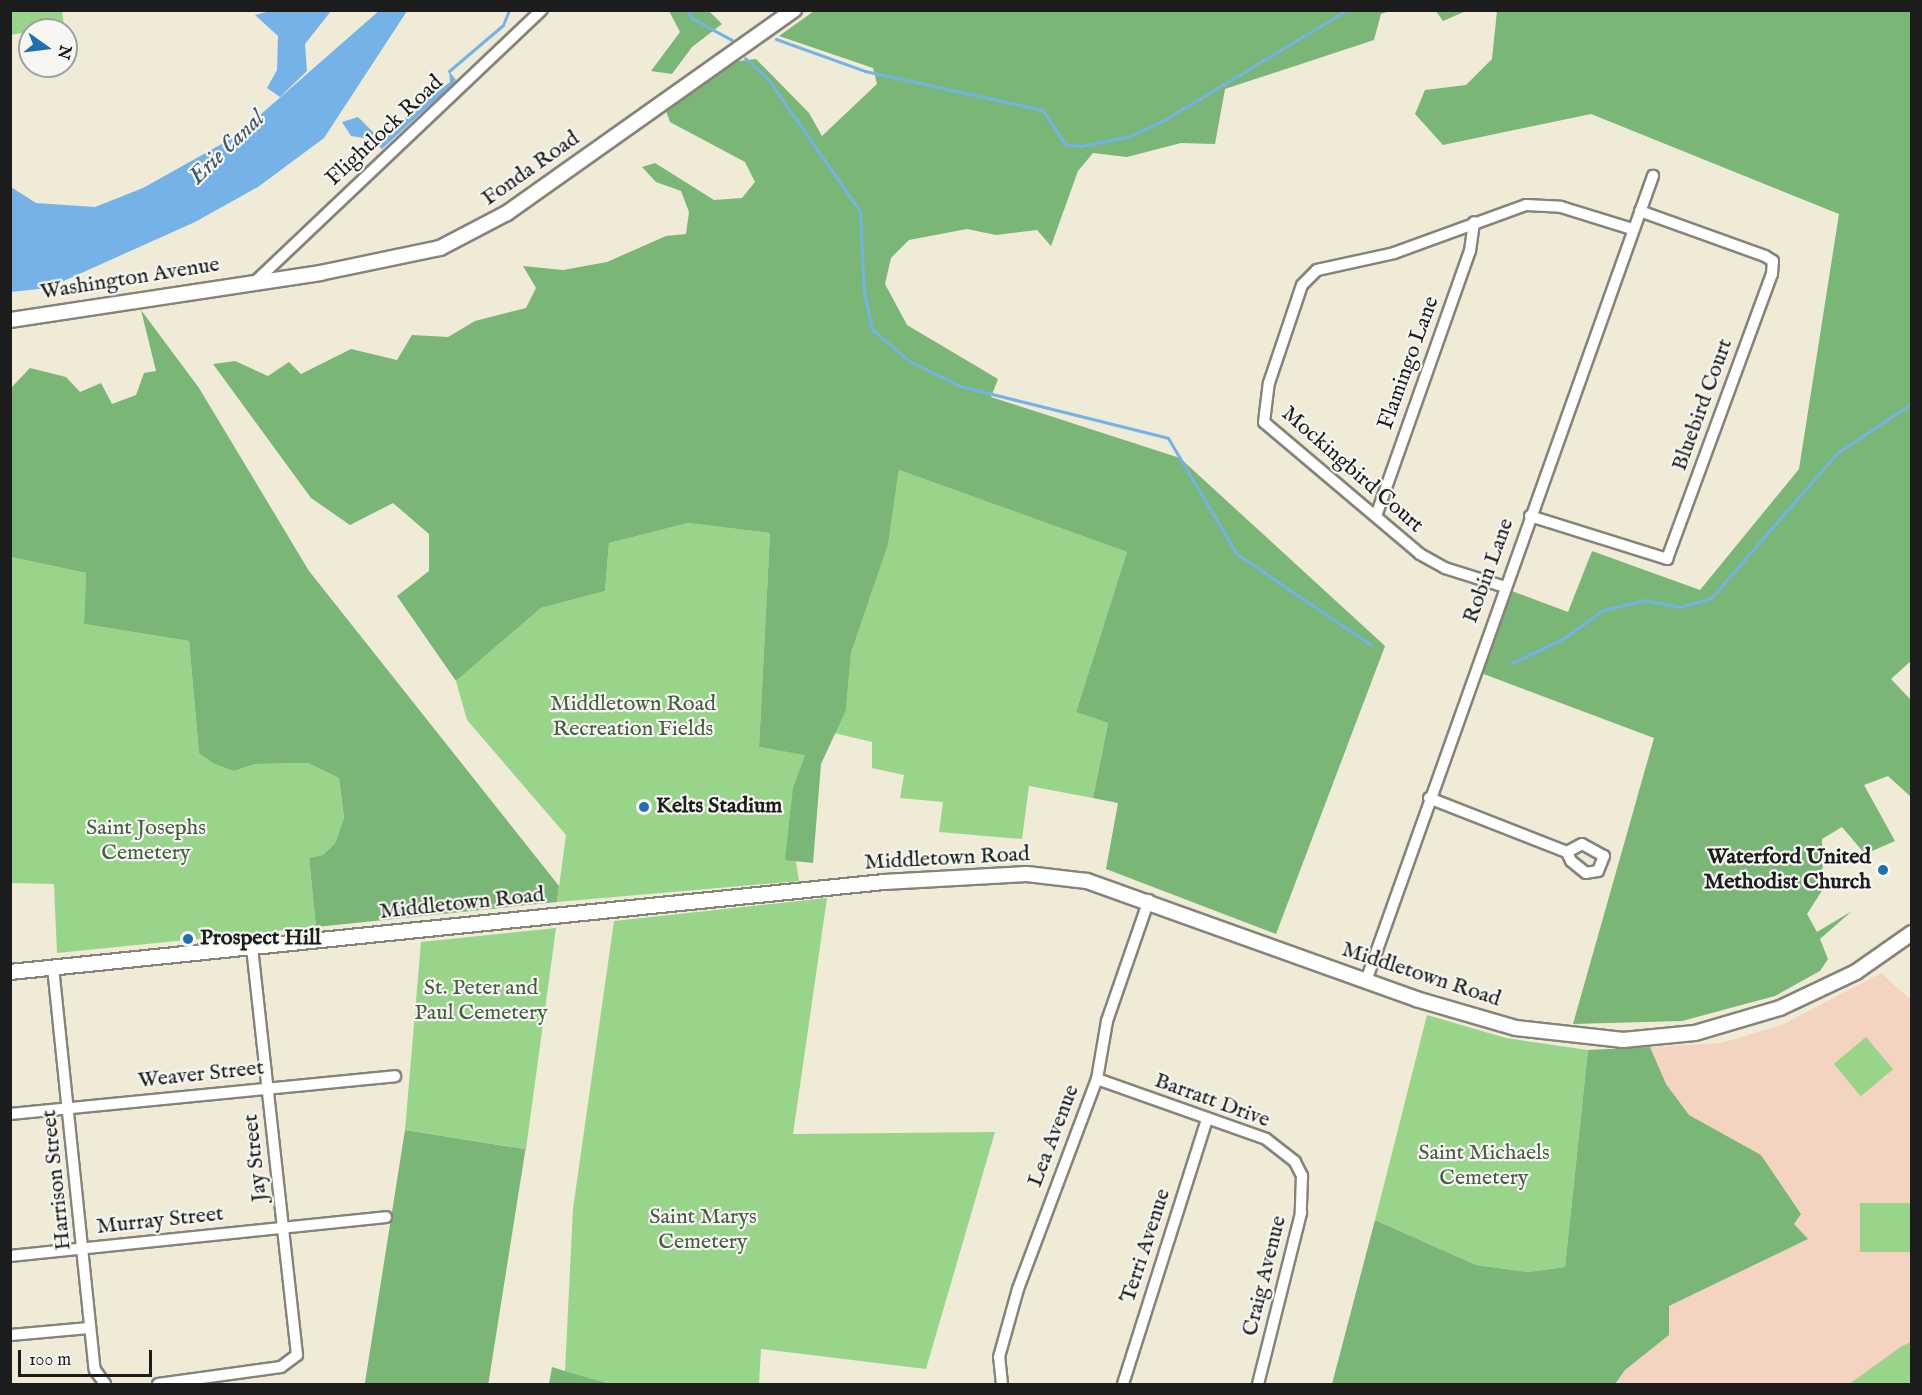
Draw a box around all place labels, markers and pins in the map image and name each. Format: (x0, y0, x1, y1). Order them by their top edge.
place label: Kelts Stadium (656, 794, 782, 820)
marker: Kelts Stadium (637, 800, 651, 814)
place label: Waterford United Methodist Church (1704, 844, 1871, 896)
marker: Waterford United Methodist Church (1876, 863, 1890, 877)
place label: Prospect Hill (200, 926, 321, 952)
marker: Prospect Hill (181, 932, 195, 946)

